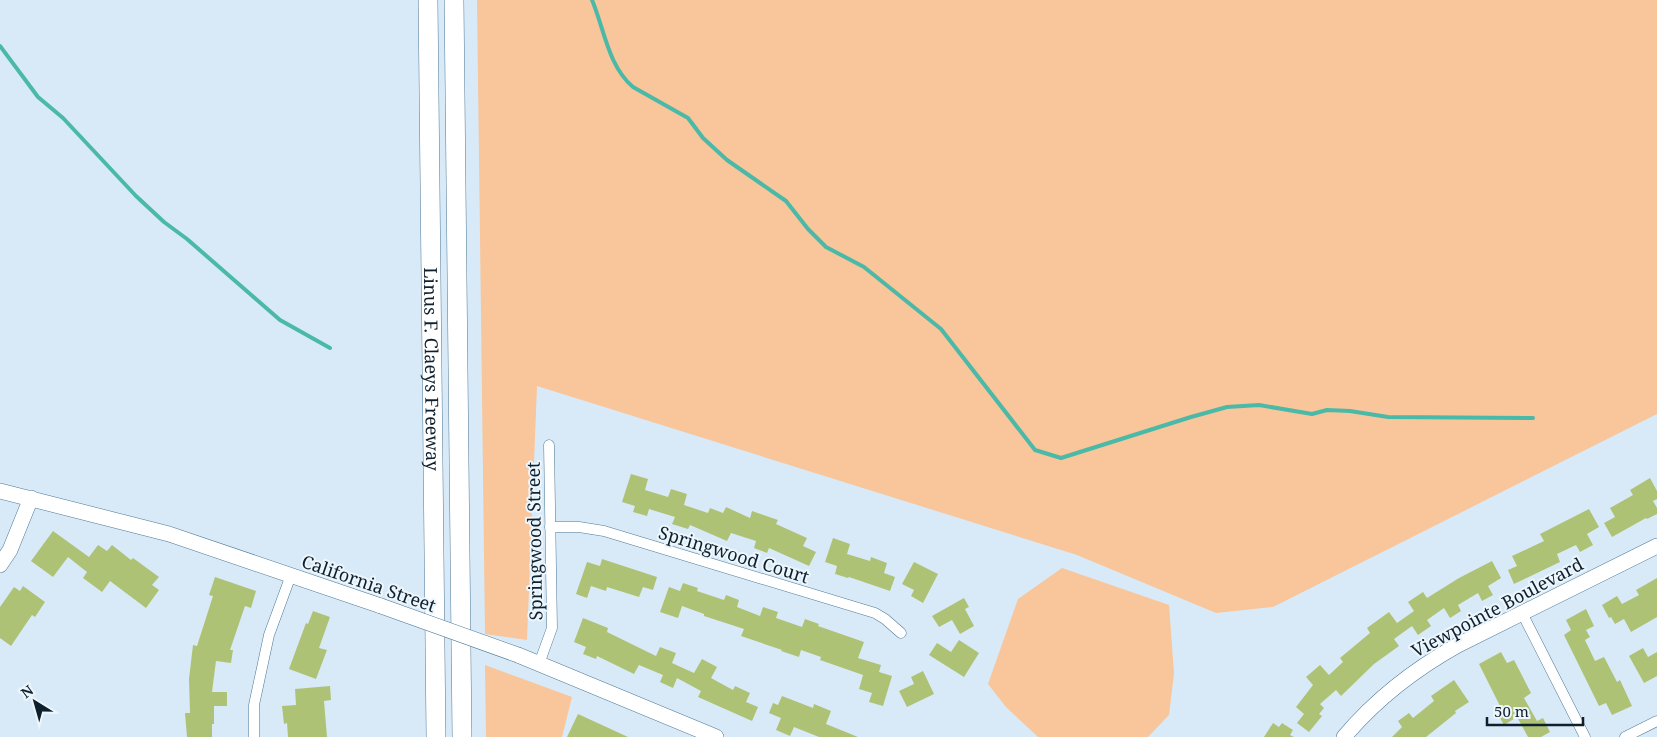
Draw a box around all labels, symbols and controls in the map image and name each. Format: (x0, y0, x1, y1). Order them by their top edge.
street label: Linus F. Claeys Freeway (419, 267, 445, 472)
street label: Springwood Street (521, 461, 547, 621)
street label: Springwood Court (656, 520, 812, 588)
street label: California Street (299, 549, 439, 617)
street label: Viewpointe Boulevard (1407, 551, 1587, 663)
north arrow (10, 677, 60, 727)
text: N (17, 680, 37, 702)
scale bar (1487, 694, 1583, 726)
text: 50 m (1494, 701, 1529, 721)

